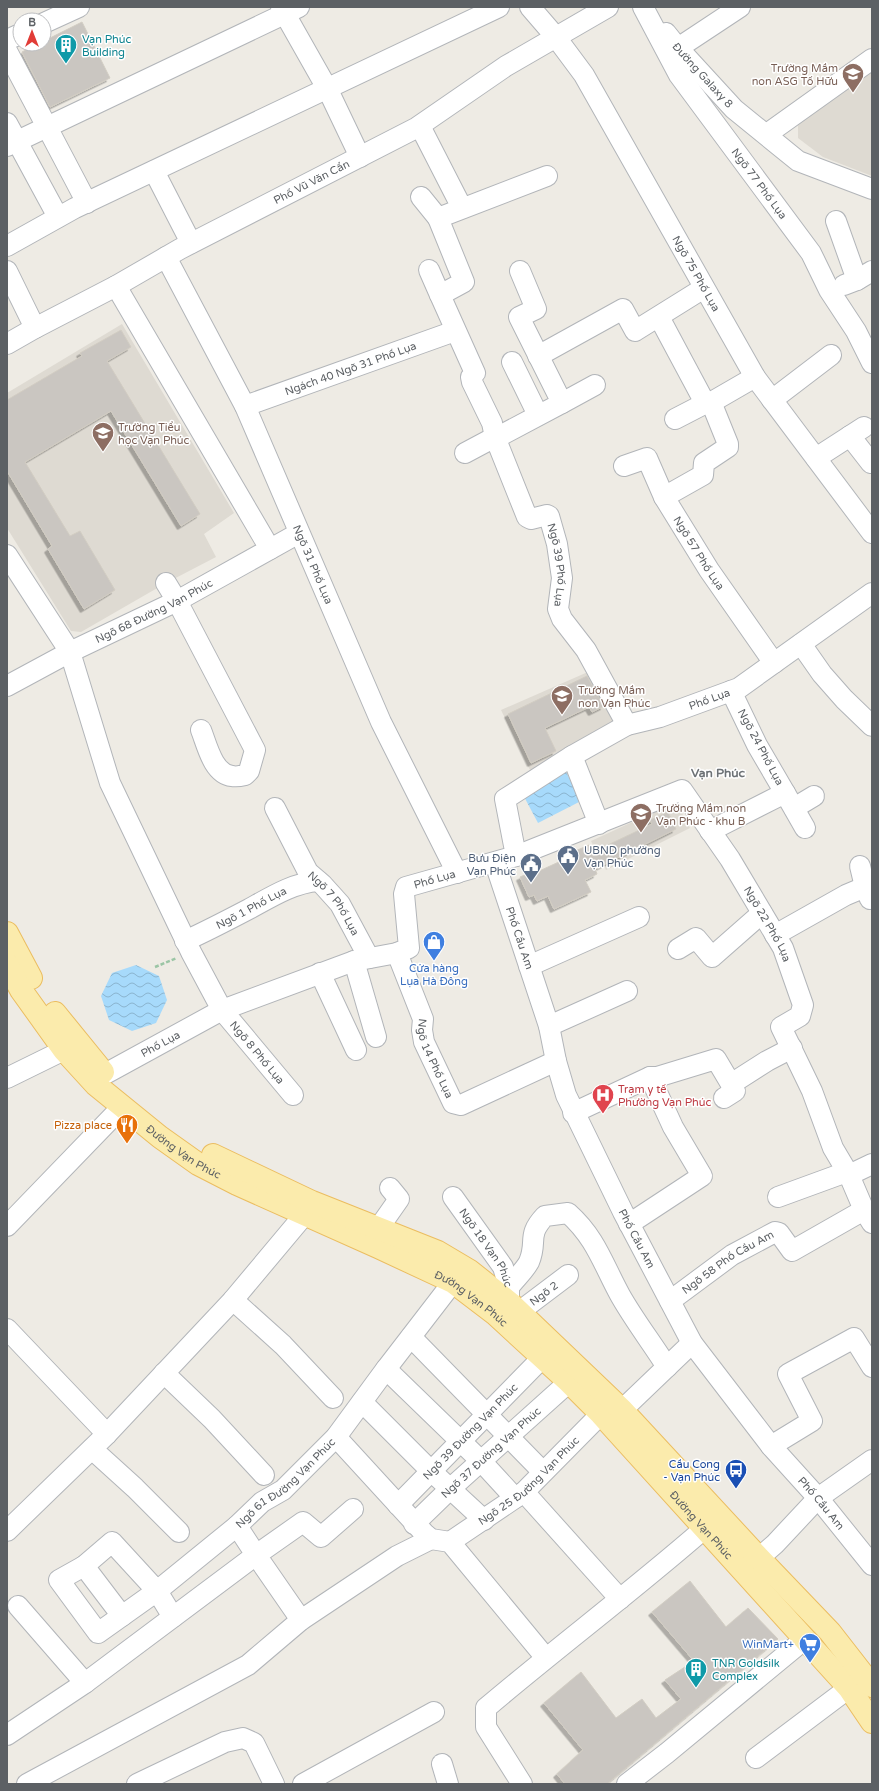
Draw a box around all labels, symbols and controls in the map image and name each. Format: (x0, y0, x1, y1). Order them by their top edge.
north arrow (12, 12, 52, 52)
text: B (28, 16, 36, 29)
building icon: Vạn Phúc Building (53, 32, 79, 65)
place label: Vạn Phúc Building (82, 33, 131, 59)
street label: Đường Galaxy 8 (669, 40, 736, 111)
school or university icon: Trường Mầm non ASG Tố Hữu (840, 61, 866, 94)
place label: Trường Mầm non ASG Tố Hữu (752, 62, 838, 88)
street label: Ngõ 77 Phố Lụa (729, 146, 790, 222)
street label: Phố Vũ Văn Cẩn (271, 157, 352, 207)
street label: Ngõ 75 Phố Lụa (669, 234, 723, 314)
street label: Ngách 40 Ngõ 31 Phố Lụa (283, 339, 418, 398)
school or university icon: Trường Tiểu học Vạn Phúc (90, 420, 116, 453)
place label: Trường Tiểu học Vạn Phúc (118, 421, 190, 447)
street label: Ngõ 57 Phố Lụa (670, 514, 727, 593)
street label: Ngõ 39 Phố Lụa (544, 522, 568, 608)
street label: Ngõ 31 Phố Lụa (290, 523, 335, 606)
street label: Ngõ 68 Đường Vạn Phúc (93, 576, 215, 646)
school or university icon: Trường Mầm non Vạn Phúc (549, 683, 575, 716)
place label: Trường Mầm non Vạn Phúc (578, 684, 650, 710)
street label: Phố Lụa (687, 686, 732, 713)
street label: Ngõ 24 Phố Lụa (735, 707, 786, 788)
district label: Vạn Phúc (691, 766, 746, 780)
school or university icon: Trường Mầm non Vạn Phúc - khu B (628, 801, 654, 834)
place label: Trường Mầm non Vạn Phúc - khu B (656, 802, 746, 828)
public building icon: UBND phường Vạn Phúc (555, 843, 581, 876)
place label: UBND phường Vạn Phúc (584, 844, 661, 870)
public building icon: Bưu Điện Vạn Phúc (518, 851, 544, 884)
place label: Bưu Điện Vạn Phúc (467, 852, 516, 878)
street label: Phố Lụa (412, 867, 457, 892)
street label: Ngõ 7 Phố Lụa (305, 869, 362, 938)
street label: Ngõ 1 Phố Lụa (214, 884, 289, 932)
street label: Ngõ 22 Phố Lụa (741, 884, 793, 964)
street label: Phố Cầu Am (503, 905, 536, 971)
shop icon: Cửa hàng Lụa Hà Đông (421, 929, 447, 962)
place label: Cửa hàng Lụa Hà Đông (400, 962, 468, 988)
street label: Ngõ 14 Phố Lụa (415, 1018, 456, 1100)
street label: Ngõ 8 Phố Lụa (227, 1019, 287, 1087)
street label: Phố Lụa (139, 1028, 182, 1060)
hospital icon: Trạm y tế Phường Vạn Phúc (590, 1082, 616, 1115)
place label: Trạm y tế Phường Vạn Phúc (618, 1083, 711, 1109)
restaurant icon: Pizza place (114, 1112, 140, 1145)
place label: Pizza place (54, 1119, 112, 1132)
street label: Đường Vạn Phúc (143, 1122, 223, 1182)
street label: Ngõ 18 Vạn Phúc (456, 1206, 515, 1289)
street label: Phố Cầu Am (616, 1207, 657, 1271)
street label: Ngõ 58 Phố Cầu Am (680, 1228, 776, 1297)
street label: Đường Vạn Phúc (432, 1268, 510, 1329)
street label: Ngõ 2 (527, 1279, 561, 1309)
street label: Ngõ 39 Đường Vạn Phúc (420, 1381, 521, 1483)
street label: Ngõ 37 Đường Vạn Phúc (439, 1404, 544, 1501)
street label: Ngõ 25 Đường Vạn Phúc (476, 1434, 582, 1528)
street label: Ngõ 61 Đường Vạn Phúc (233, 1436, 338, 1531)
bus stop icon: Cầu Cong - Vạn Phúc (723, 1457, 749, 1490)
place label: Cầu Cong - Vạn Phúc (663, 1458, 720, 1484)
street label: Phố Cầu Am (795, 1474, 847, 1532)
street label: Đường Vạn Phúc (667, 1488, 735, 1562)
supermarket icon: WinMart+ (797, 1631, 823, 1664)
place label: WinMart+ (742, 1638, 794, 1651)
building icon: TNR Goldsilk Complex (683, 1656, 709, 1689)
place label: TNR Goldsilk Complex (712, 1657, 780, 1683)

